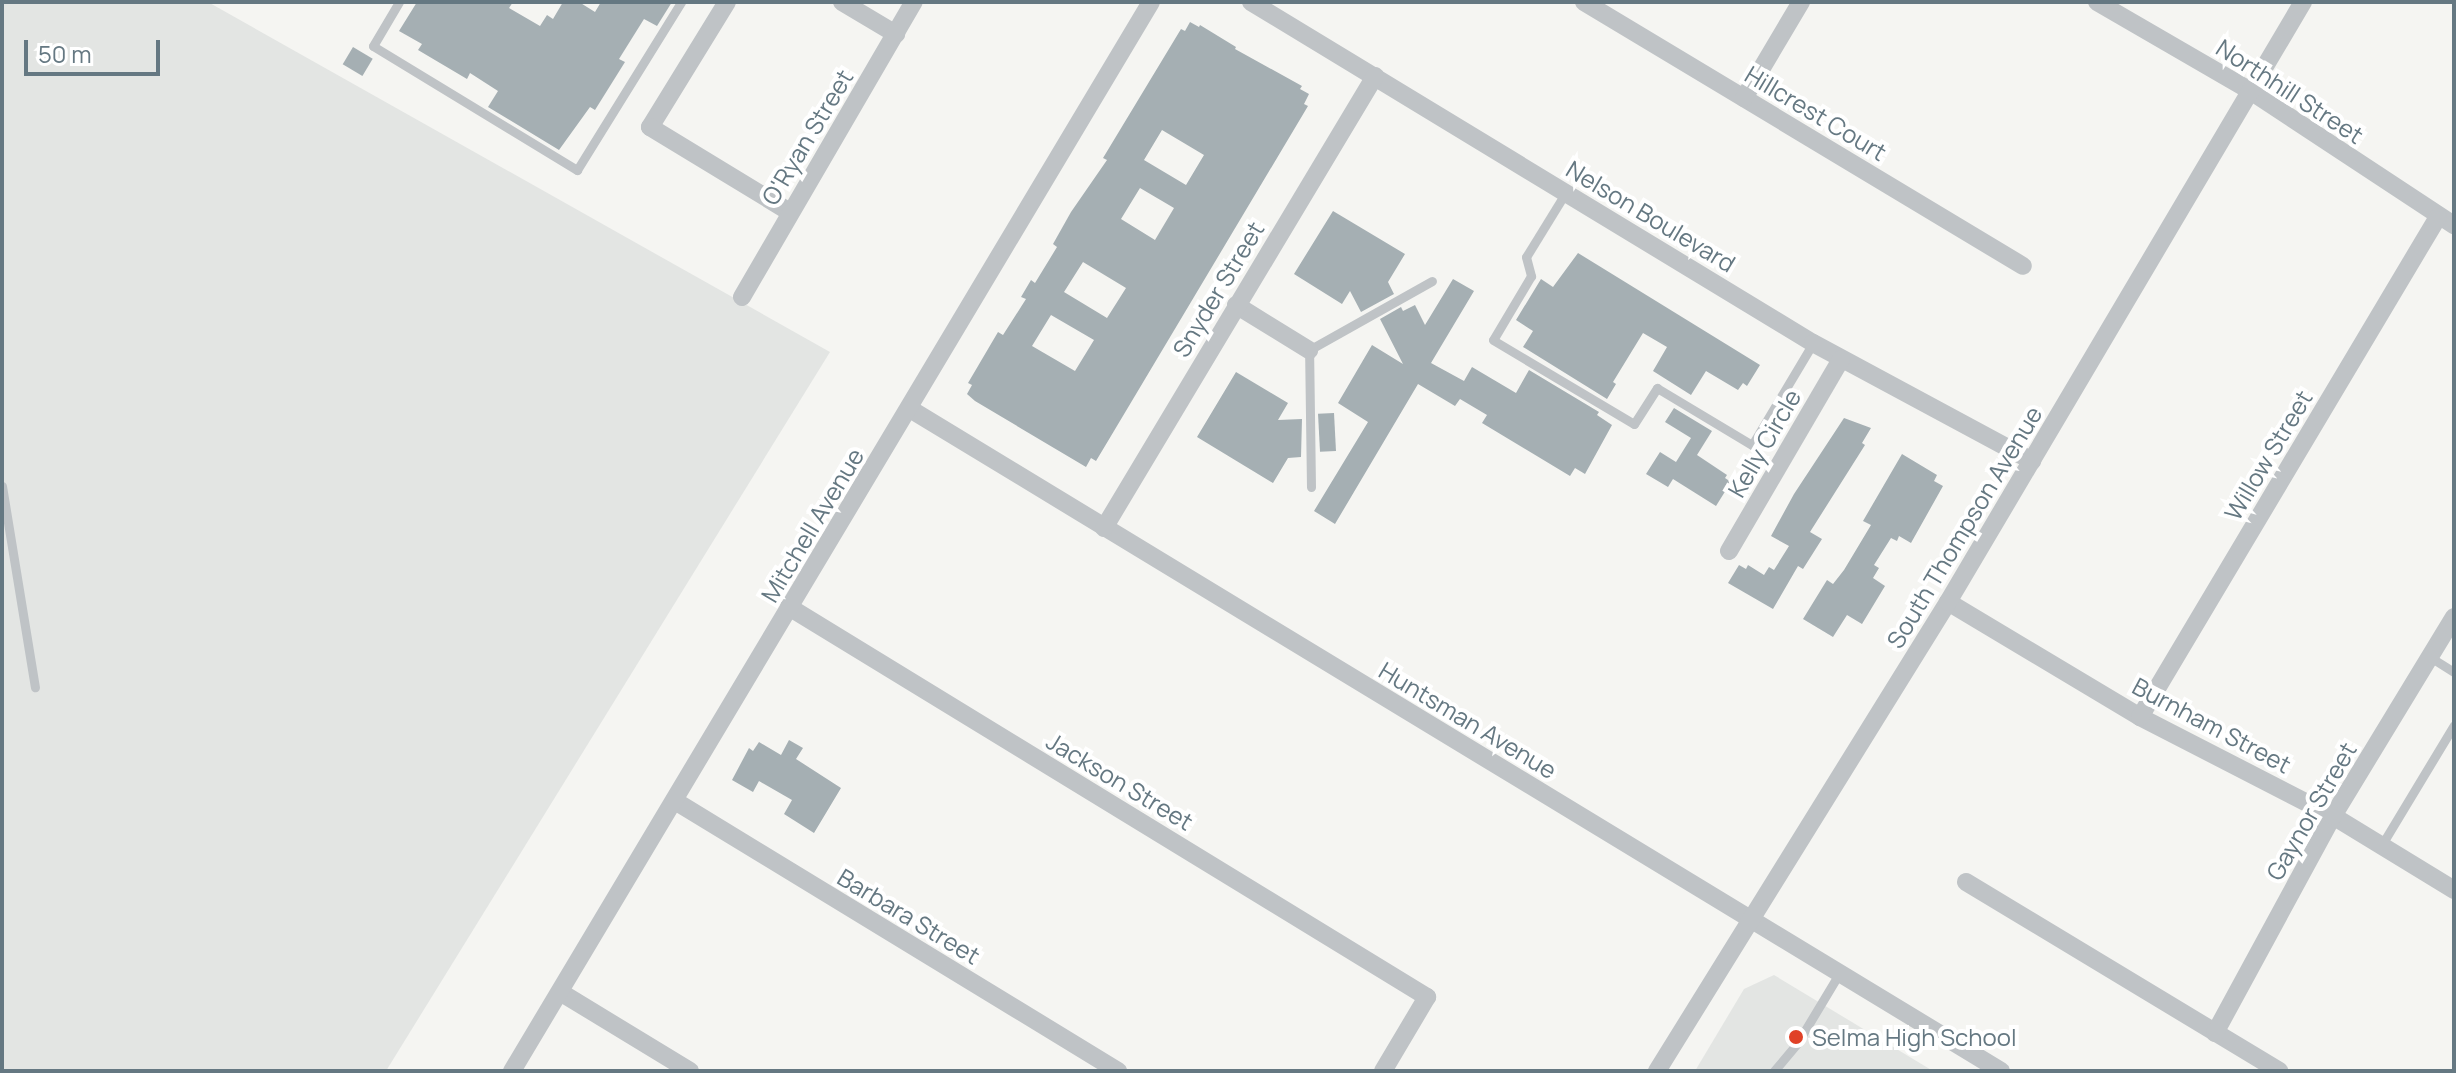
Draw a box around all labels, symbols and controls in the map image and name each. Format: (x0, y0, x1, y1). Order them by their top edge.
scale bar (28, 24, 164, 74)
street label: Northhill Street (2211, 33, 2369, 149)
text: 50 m (38, 37, 92, 70)
street label: Hillcrest Court (1740, 59, 1892, 167)
street label: O'Ryan Street (755, 64, 859, 210)
street label: Nelson Boulevard (1561, 154, 1741, 278)
street label: Snyder Street (1166, 216, 1270, 362)
street label: Kelly Circle (1722, 384, 1806, 502)
street label: Willow Street (2218, 385, 2318, 525)
street label: South Thompson Avenue (1880, 401, 2048, 653)
street label: Mitchell Avenue (755, 443, 869, 607)
street label: Huntsman Avenue (1374, 656, 1562, 784)
street label: Burnham Street (2128, 671, 2296, 779)
street label: Jackson Street (1042, 726, 1198, 836)
street label: Gaynor Street (2260, 737, 2362, 885)
street label: Barbara Street (833, 862, 985, 970)
place label: Selma High School (1812, 1023, 2017, 1051)
marker: Selma High School (1787, 1028, 1805, 1046)

